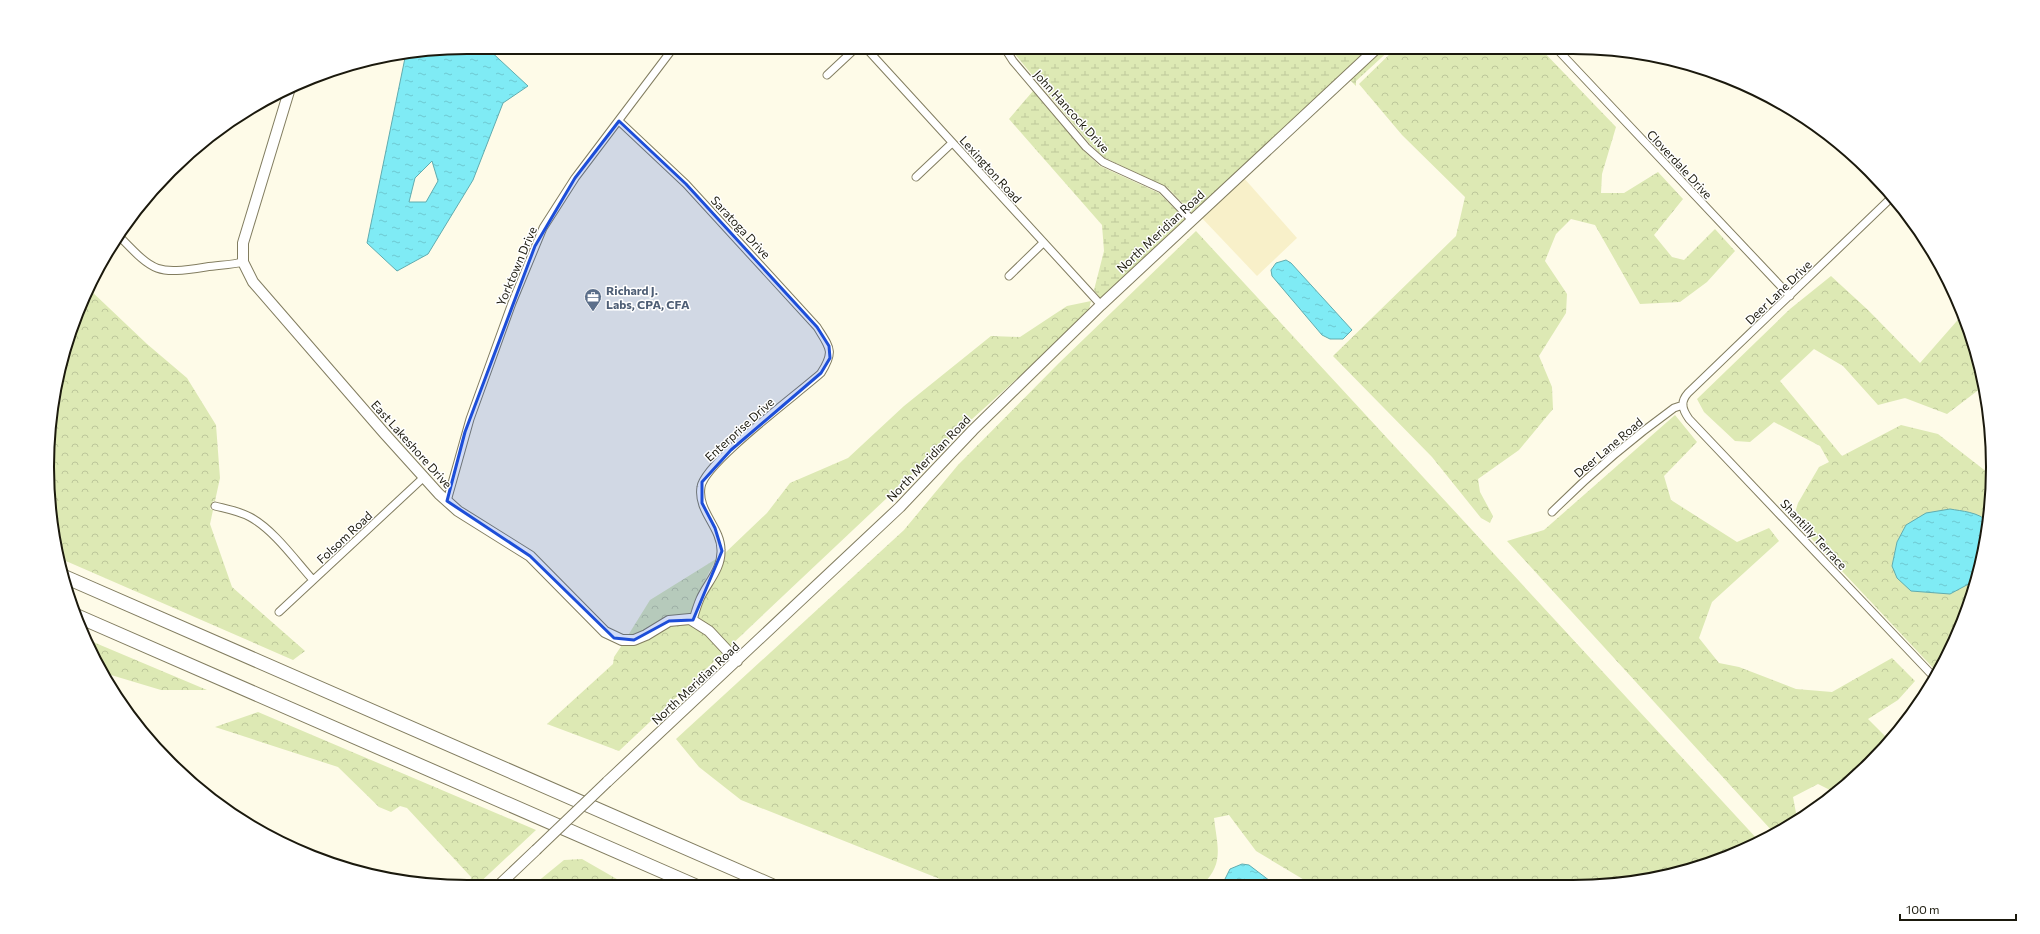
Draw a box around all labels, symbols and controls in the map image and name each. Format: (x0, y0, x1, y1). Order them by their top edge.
street label: John Hancock Drive (1031, 67, 1113, 156)
street label: Cloverdale Drive (1645, 127, 1715, 201)
street label: Lexington Road (957, 133, 1025, 205)
street label: North Meridian Road (1113, 187, 1207, 275)
street label: Saratoga Drive (709, 193, 773, 261)
street label: Yorktown Drive (493, 224, 539, 308)
street label: Deer Lane Drive (1742, 257, 1814, 327)
place label: Richard J. Labs, CPA, CFA (606, 283, 690, 311)
office icon: Richard J. Labs, CPA, CFA (583, 287, 603, 312)
street label: Enterprise Drive (702, 394, 776, 464)
street label: East Lakeshore Drive (369, 397, 455, 491)
street label: North Meridian Road (883, 412, 973, 504)
street label: Deer Lane Road (1571, 414, 1645, 480)
street label: Shantilly Terrace (1778, 496, 1850, 572)
street label: Folsom Road (314, 508, 375, 566)
street label: North Meridian Road (648, 639, 742, 727)
scale bar (1900, 896, 2016, 922)
text: 100 m (1906, 902, 1940, 916)

